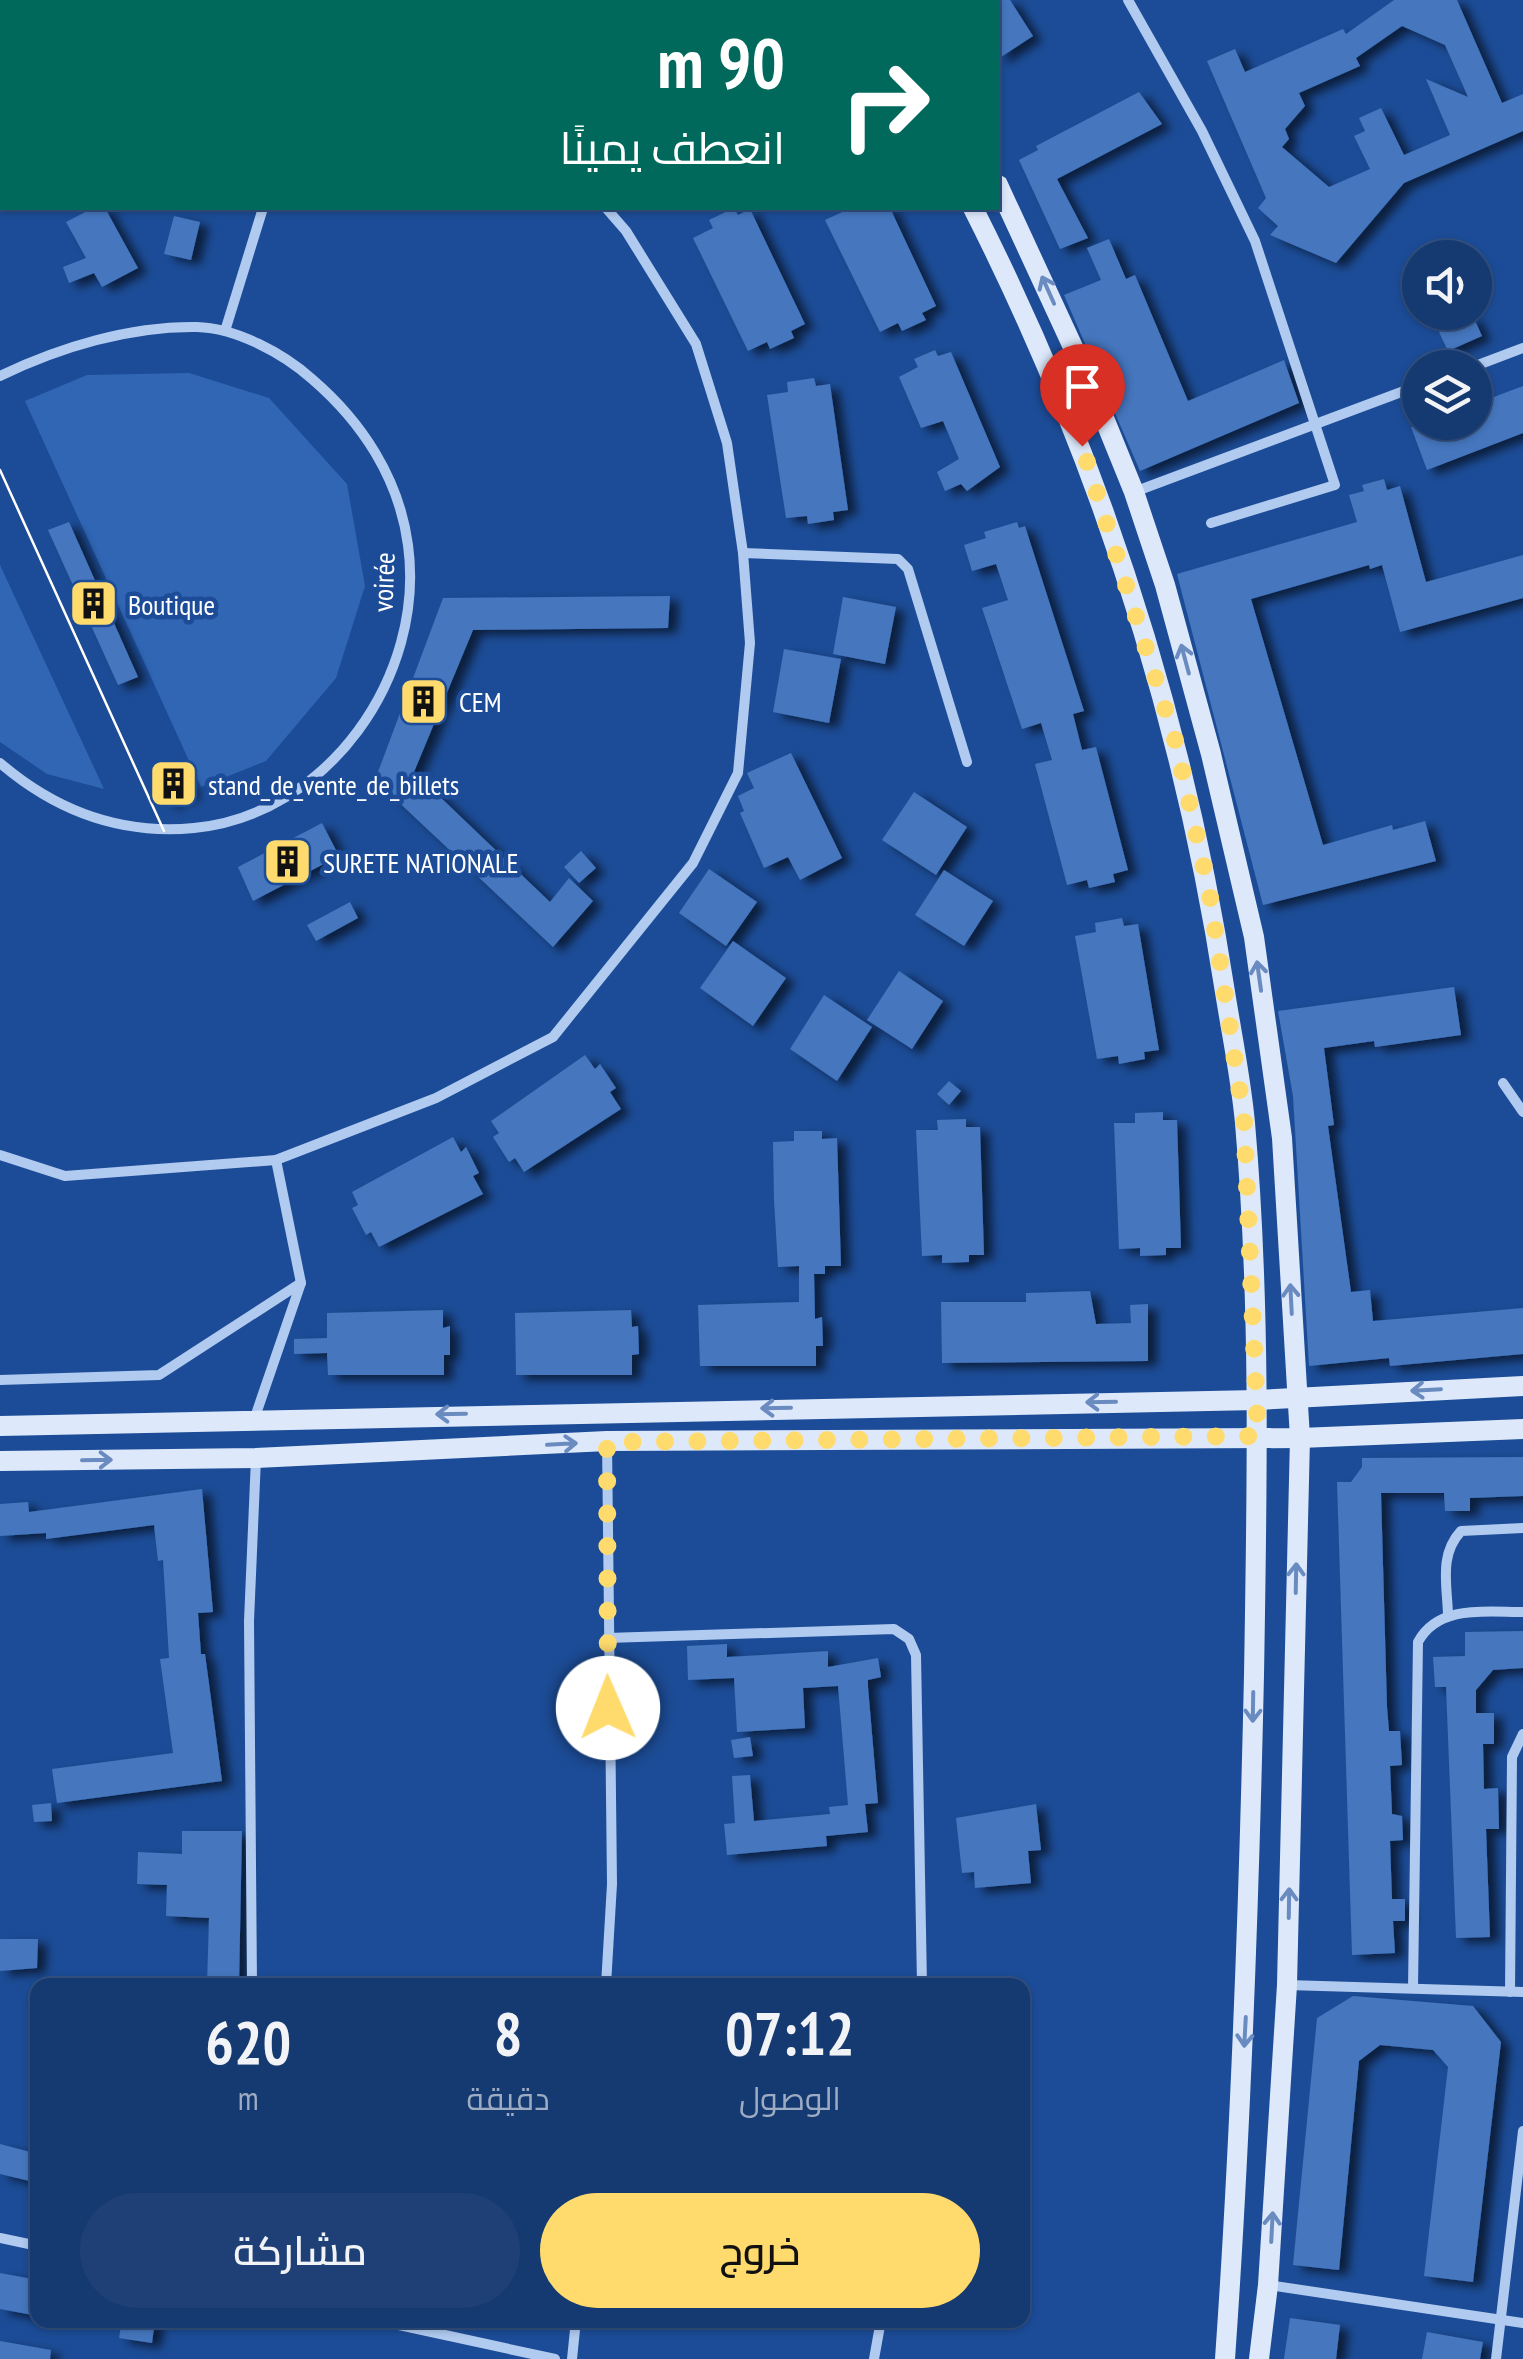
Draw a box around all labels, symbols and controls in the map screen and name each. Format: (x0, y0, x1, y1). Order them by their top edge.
text: 90 m (657, 17, 785, 107)
icon: right (820, 40, 950, 170)
text: انعطف يمينًا (559, 118, 785, 176)
map controls (1402, 240, 1492, 440)
button: sound (1402, 240, 1492, 330)
one-way arrow (1038, 275, 1056, 306)
pin (1040, 344, 1125, 447)
button: layers (1402, 350, 1492, 440)
icon: arrive (1055, 359, 1110, 414)
street label: voirée (363, 552, 403, 612)
building icon: Boutique (67, 578, 119, 630)
place label: Boutique (128, 586, 215, 623)
one-way arrow (1175, 644, 1194, 676)
building icon: CEM (398, 675, 450, 727)
place label: CEM (459, 683, 502, 720)
building icon: stand_de_vente_de_billets (147, 758, 199, 810)
place label: stand_de_vente_de_billets (208, 766, 459, 803)
building icon: SURETE NATIONALE (262, 836, 314, 888)
place label: SURETE NATIONALE (323, 844, 519, 881)
one-way arrow (1250, 960, 1268, 992)
one-way arrow (1281, 1283, 1300, 1315)
one-way arrow (1410, 1381, 1442, 1400)
one-way arrow (1085, 1393, 1117, 1412)
one-way arrow (760, 1398, 792, 1418)
one-way arrow (436, 1404, 468, 1424)
one-way arrow (546, 1434, 578, 1453)
one-way arrow (80, 1450, 113, 1470)
one-way arrow (1287, 1562, 1306, 1594)
position arrow (556, 1656, 660, 1760)
one-way arrow (1244, 1690, 1262, 1722)
one-way arrow (1279, 1887, 1298, 1919)
text: 8 (494, 1994, 522, 2072)
text: 07:12 (725, 1994, 855, 2072)
text: 620 (205, 2003, 291, 2081)
one-way arrow (1235, 2015, 1254, 2047)
text: m (238, 2077, 259, 2119)
text: دقيقة (467, 2077, 550, 2119)
text: الوصول (739, 2077, 841, 2119)
button: مشاركة (80, 2193, 520, 2308)
button: خروج (540, 2193, 980, 2308)
one-way arrow (1263, 2212, 1282, 2244)

